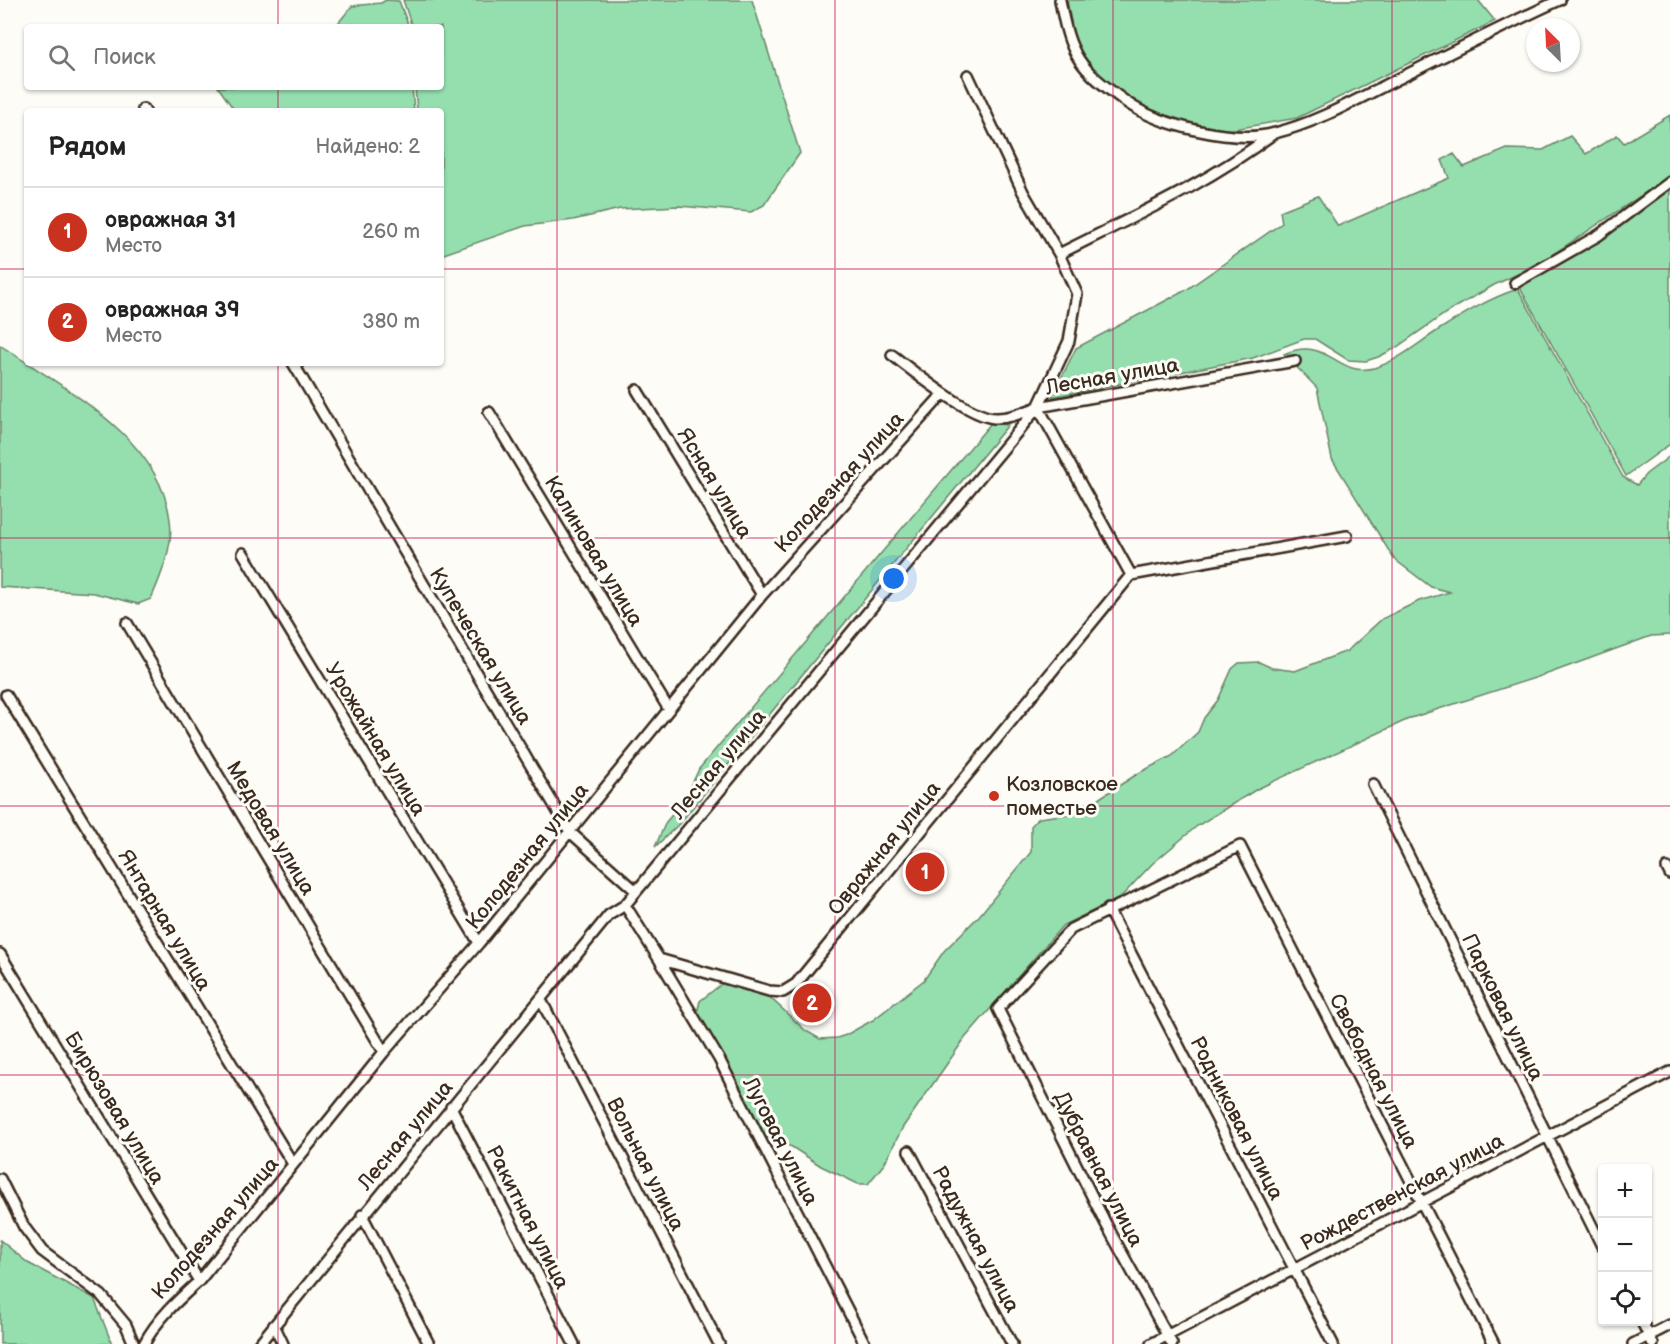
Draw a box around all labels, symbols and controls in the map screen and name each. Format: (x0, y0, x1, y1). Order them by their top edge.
north arrow (1526, 18, 1580, 72)
search box (24, 24, 444, 90)
icon: search (45, 41, 78, 74)
text: Поиск (93, 44, 156, 71)
text: Рядом (48, 132, 126, 163)
text: Найдено: 2 (316, 135, 420, 159)
text: овражная 31 (105, 207, 236, 234)
text: 1 (63, 220, 72, 244)
text: 260 m (362, 220, 420, 244)
text: Место (105, 234, 162, 258)
text: овражная 39 (105, 297, 240, 324)
text: 2 (62, 310, 73, 334)
text: 380 m (362, 310, 420, 334)
text: Место (105, 324, 162, 348)
street label: Лесная улица (1042, 352, 1181, 401)
street label: Колодезная улица (770, 406, 910, 558)
street label: Ясная улица (672, 423, 758, 544)
street label: Калиновая улица (539, 471, 649, 632)
street label: Купеческая улица (424, 563, 538, 730)
your location (879, 564, 908, 593)
street label: Урожайная улица (320, 658, 432, 821)
street label: Лесная улица (665, 704, 772, 825)
street label: Медовая улица (221, 757, 321, 900)
place label: Козловское поместье (1006, 772, 1118, 821)
street label: Овражная улица (823, 776, 946, 920)
street label: Колодезная улица (461, 778, 594, 934)
marker: Козловское поместье (987, 789, 1001, 803)
street label: Янтарная улица (113, 845, 217, 996)
pin: 1 (906, 850, 944, 894)
street label: Парковая улица (1456, 930, 1549, 1085)
pin: 2 (792, 980, 832, 1026)
street label: Свободная улица (1324, 990, 1424, 1153)
street label: Бирюзовая улица (59, 1027, 170, 1190)
street label: Родниковая улица (1184, 1032, 1289, 1205)
street label: Луговая улица (737, 1072, 824, 1210)
street label: Лесная улица (352, 1075, 459, 1196)
street label: Дубравная улица (1049, 1087, 1149, 1252)
street label: Вольная улица (601, 1093, 690, 1236)
street label: Рождественская улица (1296, 1128, 1509, 1257)
street label: Ракитная улица (481, 1141, 575, 1294)
street label: Колодезная улица (147, 1151, 285, 1305)
street label: Радужная улица (926, 1162, 1025, 1317)
map controls (1598, 1164, 1652, 1326)
button: + (1598, 1164, 1652, 1218)
button: − (1598, 1218, 1652, 1272)
button: locate (1598, 1272, 1652, 1326)

